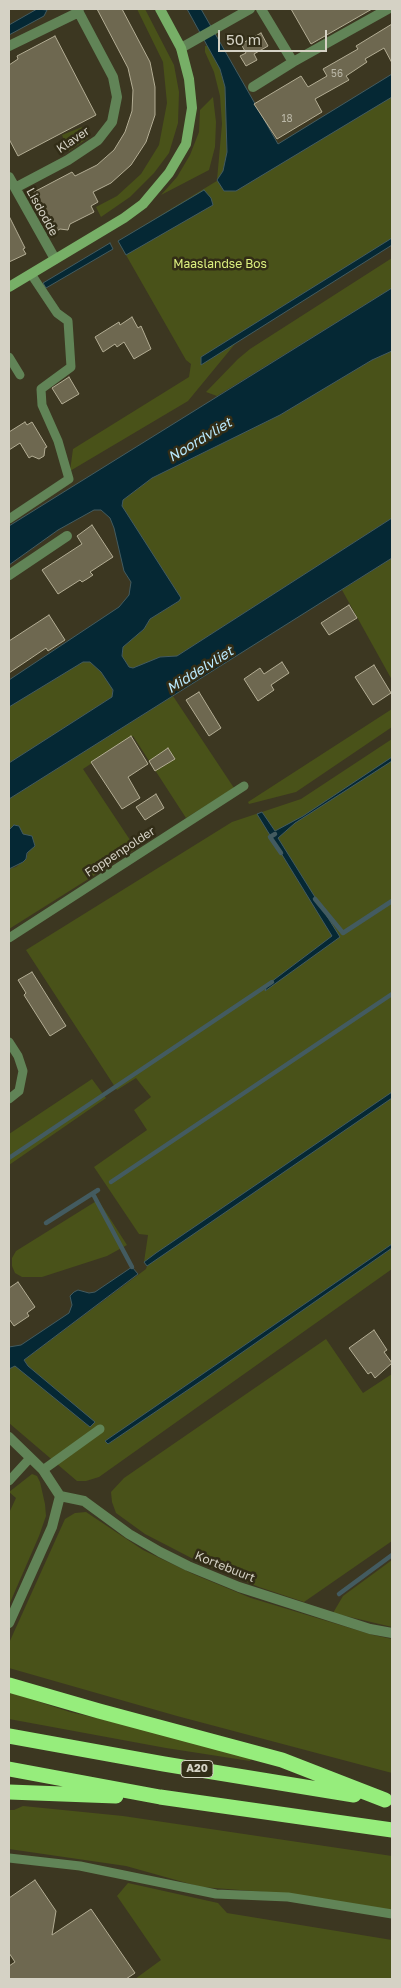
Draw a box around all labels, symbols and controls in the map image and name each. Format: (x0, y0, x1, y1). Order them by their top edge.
scale bar (221, 20, 330, 52)
text: 50 m (226, 30, 261, 48)
house number: 56 (331, 68, 343, 80)
house number: 18 (282, 113, 292, 125)
street label: Klaver (54, 124, 92, 156)
street label: Lisdodde (23, 185, 61, 239)
park label: Maaslandse Bos (173, 257, 267, 271)
water label: Noordvliet (165, 414, 235, 466)
water label: Middelvliet (164, 643, 236, 697)
street label: Foppenpolder (82, 824, 158, 880)
street label: Kortebuurt (193, 1548, 257, 1586)
road number: A20 (181, 1760, 213, 1778)

